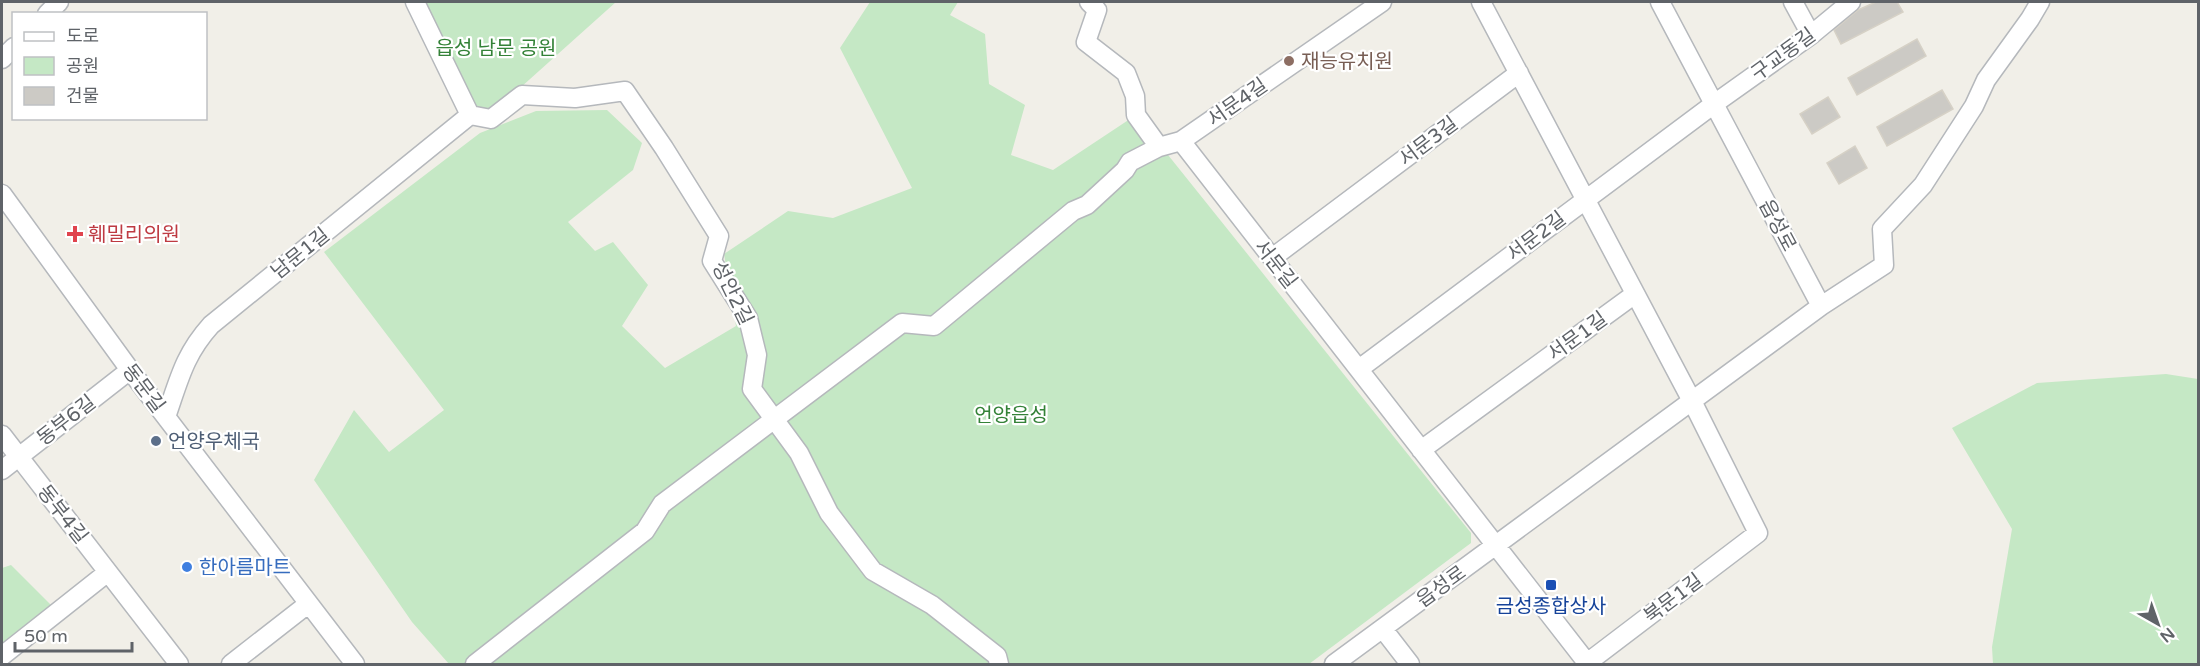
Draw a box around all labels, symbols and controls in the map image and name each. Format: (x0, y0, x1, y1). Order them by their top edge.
legend (12, 12, 207, 120)
street label: 구교동길 (1747, 23, 1820, 86)
text: 도로 (66, 25, 99, 47)
park label: 읍성 남문 공원 (436, 37, 556, 61)
place label: 재능유치원 (1301, 50, 1393, 74)
marker: 재능유치원 (1282, 54, 1296, 68)
text: 공원 (66, 55, 99, 77)
street label: 서문4길 (1203, 74, 1272, 132)
text: 건물 (66, 85, 99, 107)
street label: 서문3길 (1394, 112, 1463, 172)
street label: 읍성로 (1754, 195, 1801, 255)
street label: 서문2길 (1502, 207, 1571, 267)
place label: 훼밀리의원 (88, 223, 180, 247)
street label: 남문1길 (267, 223, 335, 284)
marker: 훼밀리의원 (66, 225, 84, 243)
street label: 서문길 (1249, 235, 1302, 294)
street label: 성안2길 (706, 258, 758, 329)
street label: 서문1길 (1543, 307, 1612, 366)
street label: 동문길 (117, 359, 169, 418)
street label: 동부6길 (33, 390, 101, 451)
park label: 언양읍성 (974, 404, 1048, 428)
place label: 언양우체국 (168, 430, 260, 454)
marker: 언양우체국 (149, 434, 163, 448)
street label: 동부4길 (32, 481, 93, 549)
place label: 한아름마트 (199, 556, 291, 580)
marker: 한아름마트 (180, 560, 194, 574)
street label: 읍성로 (1412, 561, 1471, 613)
street label: 북문1길 (1639, 569, 1708, 629)
marker: 금성종합상사 (1544, 578, 1558, 592)
north arrow (2128, 594, 2188, 654)
place label: 금성종합상사 (1496, 595, 1606, 619)
scale bar (15, 615, 132, 653)
text: N (2156, 623, 2178, 647)
text: 50 m (24, 625, 68, 647)

